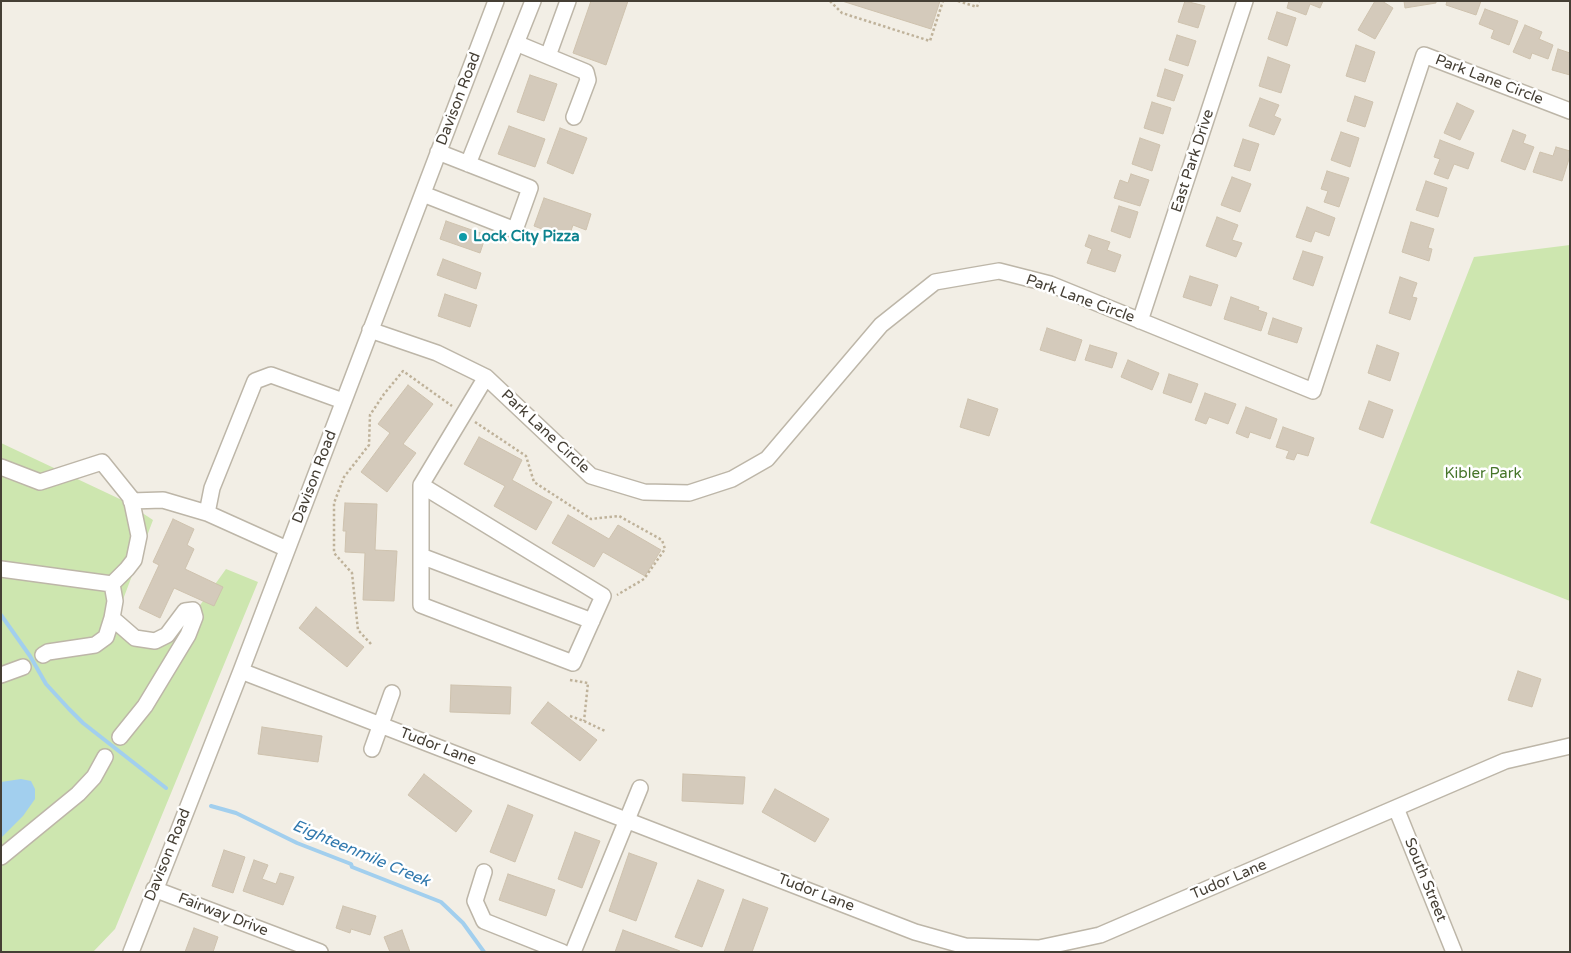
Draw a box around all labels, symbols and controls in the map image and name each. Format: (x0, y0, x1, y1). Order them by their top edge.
street label: Davison Road (433, 50, 485, 148)
street label: Park Lane Circle (1432, 51, 1546, 109)
street label: East Park Drive (1168, 107, 1218, 215)
place label: Lock City Pizza (473, 228, 580, 246)
marker: Lock City Pizza (457, 231, 469, 243)
street label: Park Lane Circle (1023, 271, 1137, 327)
street label: Park Lane Circle (497, 386, 593, 478)
street label: Davison Road (289, 428, 341, 526)
park label: Kibler Park (1444, 465, 1522, 483)
street label: Tudor Lane (397, 724, 479, 770)
street label: Davison Road (141, 806, 195, 904)
water label: Eighteenmile Creek (289, 816, 433, 892)
street label: South Street (1400, 835, 1450, 925)
street label: Tudor Lane (1189, 856, 1269, 904)
street label: Tudor Lane (775, 870, 857, 916)
street label: Fairway Drive (175, 890, 271, 940)

